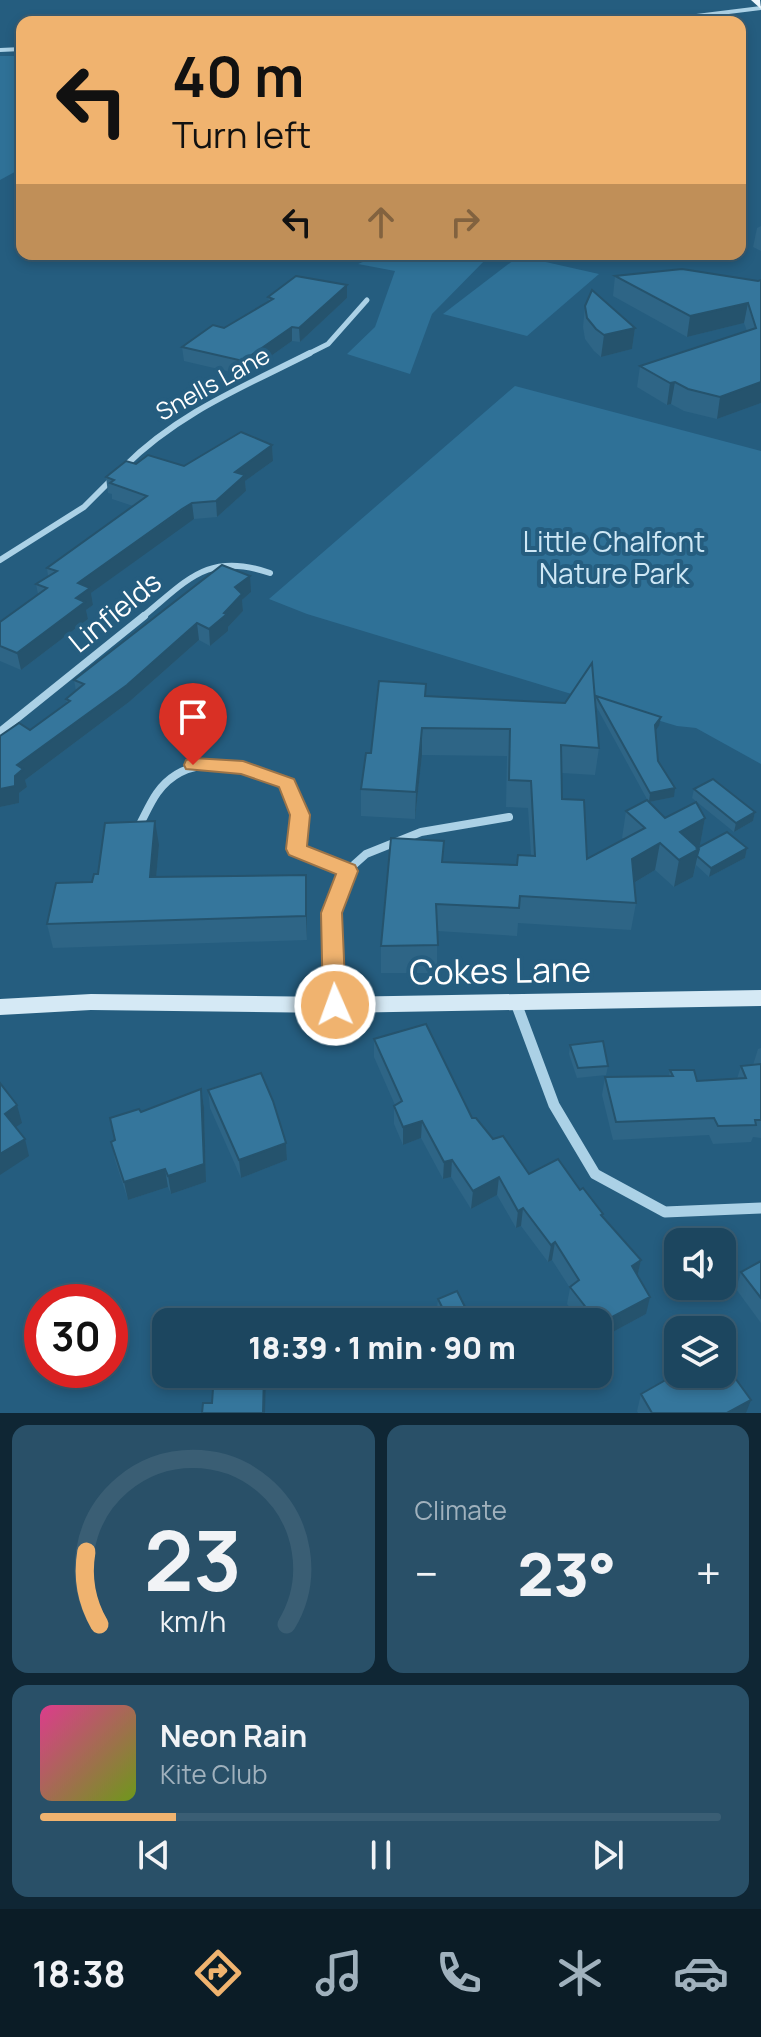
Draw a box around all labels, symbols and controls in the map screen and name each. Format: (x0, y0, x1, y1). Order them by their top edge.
text: 40 m (172, 37, 304, 114)
icon: left (40, 48, 144, 152)
text: Turn left (172, 110, 311, 159)
icon: left (275, 200, 319, 244)
icon: ahead (359, 200, 403, 244)
icon: right (443, 200, 487, 244)
street label: Snells Lane (149, 338, 275, 428)
park label: Little Chalfont Nature Park (523, 522, 705, 592)
street label: Linfields (60, 562, 169, 660)
pin (159, 683, 227, 765)
icon: arrive (171, 695, 215, 739)
street label: Cokes Lane (409, 945, 591, 995)
position arrow (293, 963, 377, 1047)
map controls (664, 1228, 736, 1388)
button: sound (664, 1228, 736, 1300)
speed limit sign: 30 (24, 1284, 128, 1388)
button: layers (664, 1316, 736, 1388)
text: 18:39 · 1 min · 90 m (248, 1327, 516, 1368)
text: Climate (415, 1492, 507, 1528)
text: 23 (144, 1502, 242, 1616)
text: 23° (518, 1532, 616, 1614)
text: − (415, 1543, 438, 1603)
text: + (696, 1543, 721, 1603)
text: km/h (160, 1602, 226, 1641)
text: Neon Rain (160, 1715, 307, 1756)
text: Kite Club (160, 1756, 267, 1792)
icon: previous (132, 1833, 176, 1877)
icon: pause (359, 1833, 403, 1877)
icon: next (586, 1833, 630, 1877)
icon: directions (190, 1945, 246, 2001)
icon: music (311, 1945, 367, 2001)
icon: phone (431, 1945, 487, 2001)
icon: climate (552, 1945, 608, 2001)
icon: car (673, 1945, 729, 2001)
text: 18:38 (32, 1949, 125, 1998)

